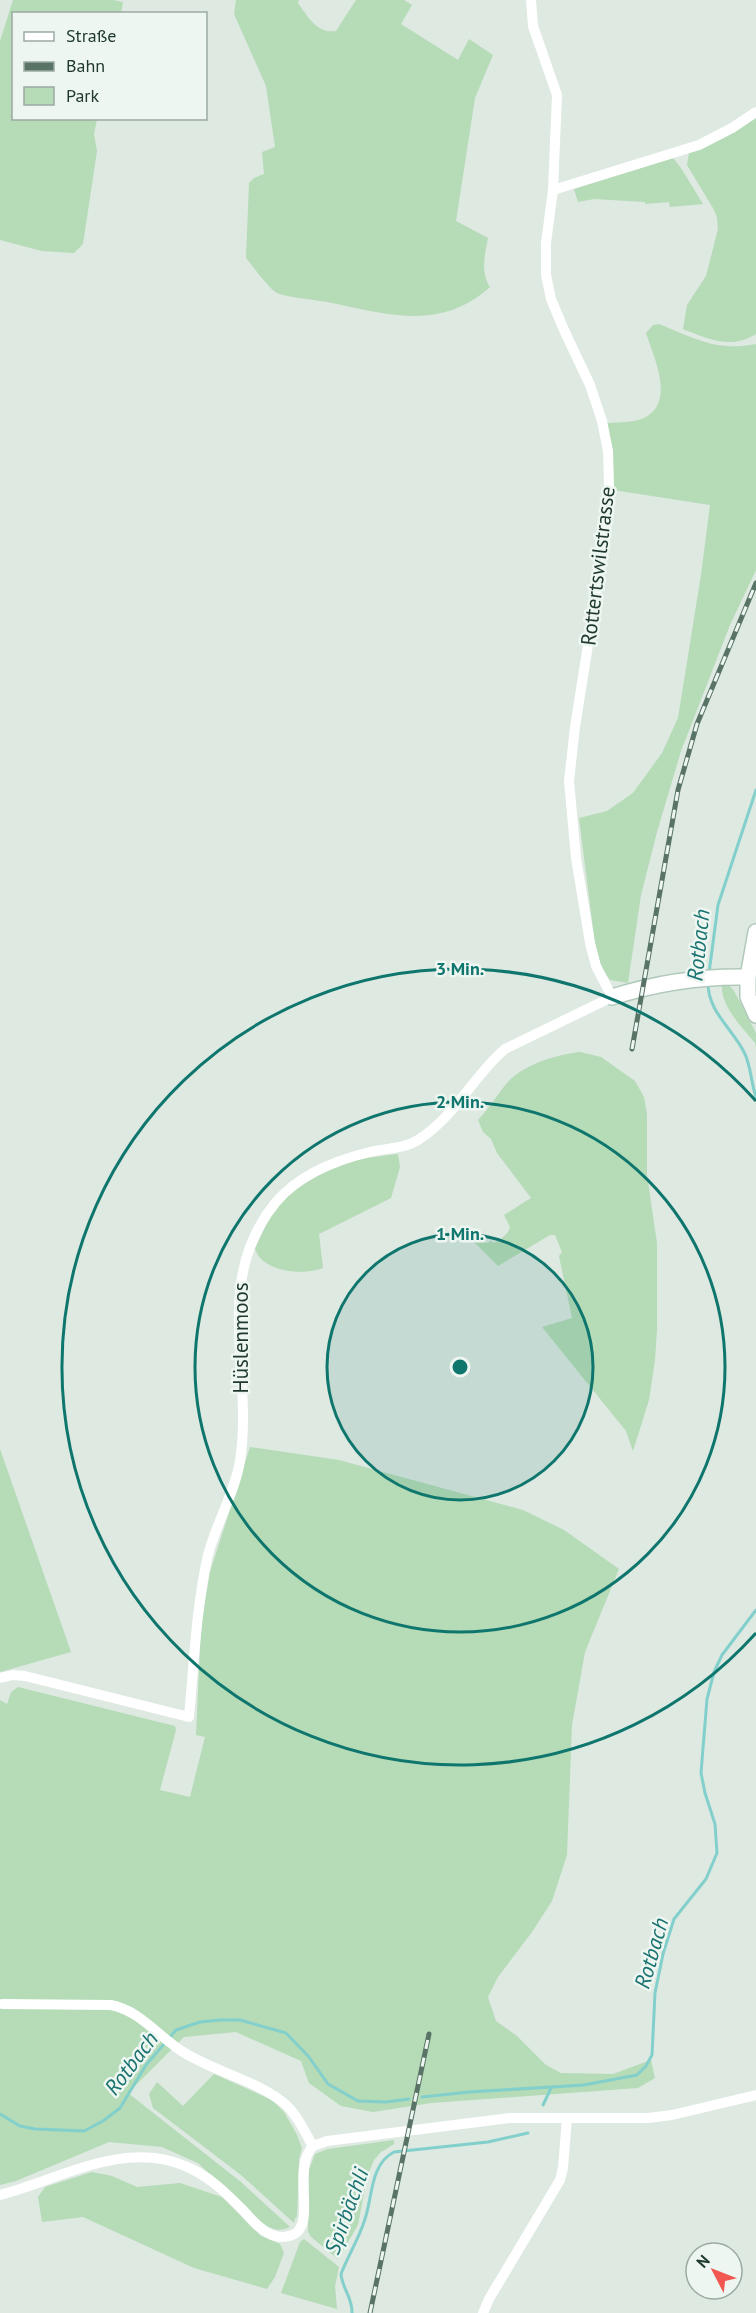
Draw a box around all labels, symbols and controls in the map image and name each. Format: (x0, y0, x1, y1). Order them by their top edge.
legend (12, 12, 207, 120)
text: Straße (66, 24, 117, 47)
text: Bahn (66, 54, 105, 77)
text: Park (66, 84, 99, 107)
street label: Rottertswilstrasse (574, 485, 621, 647)
water label: Rotbach (680, 908, 716, 982)
text: 3 Min. (436, 957, 484, 980)
text: 2 Min. (436, 1090, 484, 1113)
text: 1 Min. (436, 1222, 484, 1245)
street label: Hüslenmoos (227, 1283, 254, 1393)
centre of rings (450, 1357, 470, 1377)
water label: Rotbach (628, 1914, 674, 1992)
water label: Rotbach (98, 2026, 164, 2100)
water label: Spirbächli (317, 2163, 375, 2258)
north arrow (684, 2241, 744, 2301)
text: N (692, 2250, 714, 2272)

